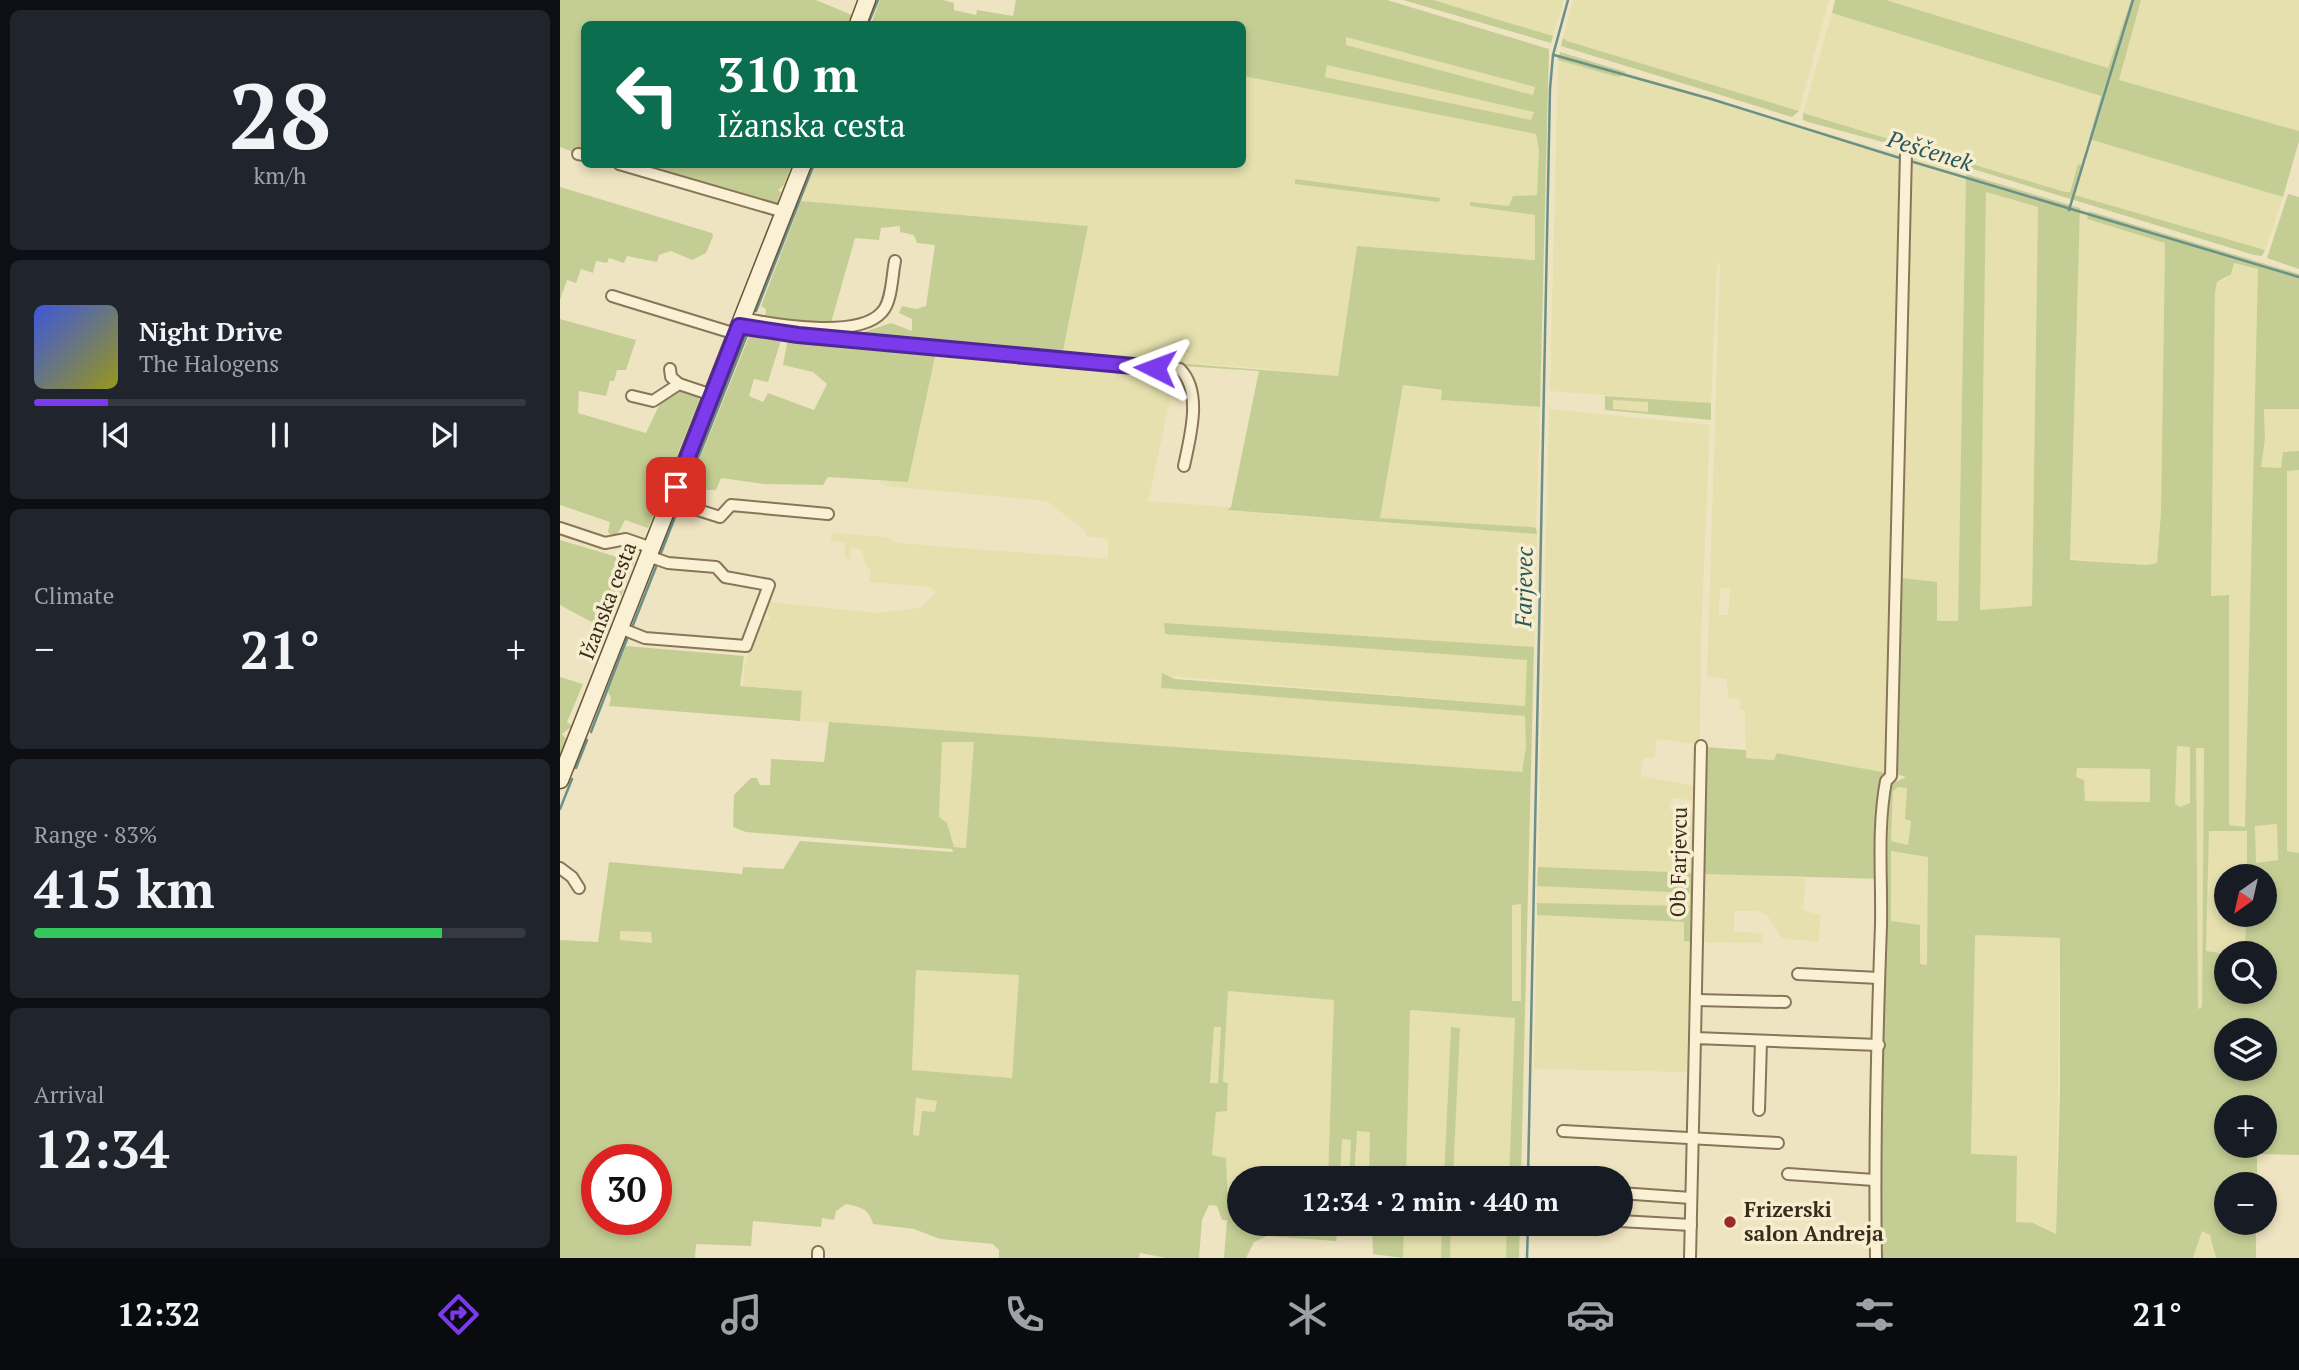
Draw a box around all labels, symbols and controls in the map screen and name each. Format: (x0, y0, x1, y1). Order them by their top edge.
text: 310 m (717, 41, 859, 106)
icon: left (602, 49, 693, 140)
text: 28 (229, 54, 331, 175)
text: Ižanska cesta (717, 104, 906, 146)
water label: Peščenek (1883, 123, 1978, 178)
text: km/h (253, 160, 307, 191)
text: Night Drive (139, 314, 283, 348)
position arrow (1118, 331, 1192, 405)
text: The Halogens (139, 348, 279, 379)
icon: previous (97, 416, 135, 454)
icon: pause (261, 416, 299, 454)
icon: next (425, 416, 463, 454)
pin (646, 457, 706, 517)
icon: arrive (657, 468, 695, 506)
street label: Ižanska cesta (572, 537, 642, 663)
water label: Farjevec (1507, 546, 1540, 629)
text: Climate (34, 580, 114, 611)
text: 21° (240, 615, 320, 684)
text: − (34, 624, 54, 674)
text: + (506, 624, 526, 674)
street label: Ob Farjevcu (1663, 806, 1693, 917)
text: Range · 83% (34, 819, 157, 850)
text: 415 km (34, 854, 215, 923)
north arrow (2214, 864, 2277, 928)
map controls (2214, 864, 2277, 1235)
button: search (2214, 941, 2277, 1004)
button: layers (2214, 1018, 2277, 1081)
text: Arrival (34, 1079, 105, 1110)
button: + (2214, 1095, 2277, 1158)
text: 12:34 (34, 1114, 169, 1183)
speed limit sign: 30 (581, 1144, 672, 1235)
button: − (2214, 1172, 2277, 1235)
text: 12:34 · 2 min · 440 m (1301, 1184, 1559, 1218)
place label: Frizerski salon Andreja (1744, 1195, 1884, 1247)
marker: Frizerski salon Andreja (1722, 1214, 1738, 1230)
icon: directions (434, 1290, 483, 1339)
icon: music (717, 1290, 766, 1339)
icon: phone (1000, 1290, 1049, 1339)
icon: climate (1283, 1290, 1332, 1339)
icon: car (1566, 1290, 1615, 1339)
icon: filters (1850, 1290, 1899, 1339)
text: 12:32 (117, 1293, 200, 1335)
text: 21° (2133, 1293, 2182, 1335)

